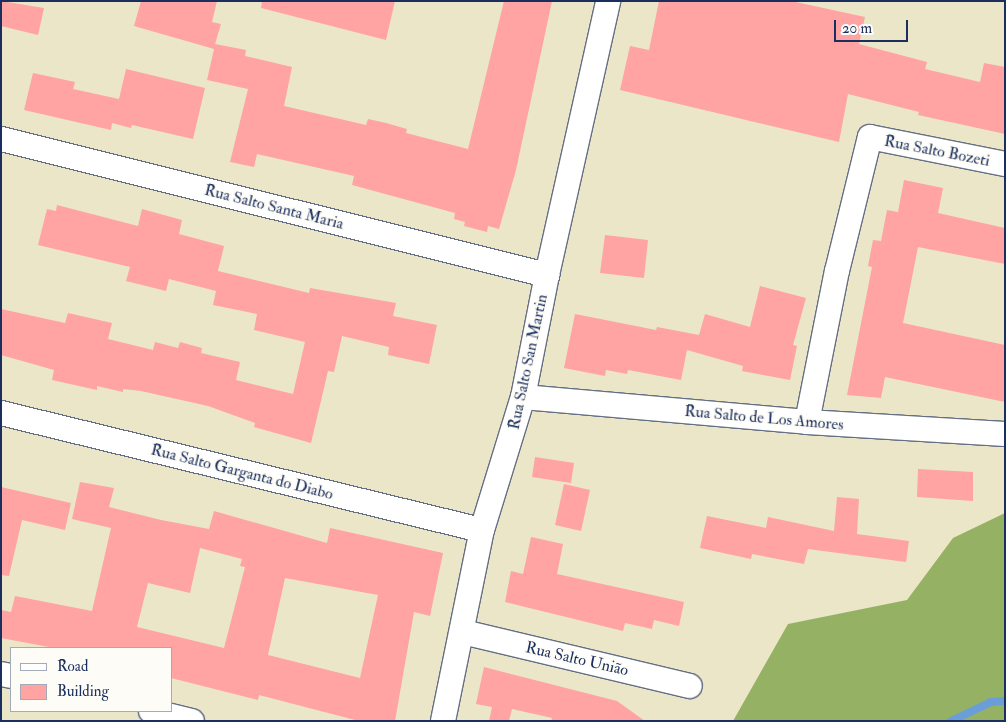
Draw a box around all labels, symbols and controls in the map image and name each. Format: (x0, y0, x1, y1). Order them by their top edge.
scale bar (836, 10, 910, 42)
text: 20 m (842, 19, 872, 38)
street label: Rua Salto Bozeti (883, 131, 991, 171)
street label: Rua Salto Santa Maria (202, 180, 346, 234)
street label: Rua Salto San Martin (504, 293, 552, 431)
street label: Rua Salto de Los Amores (684, 401, 844, 435)
street label: Rua Salto Garganta do Diabo (149, 440, 335, 504)
street label: Rua Salto União (524, 638, 630, 680)
legend (10, 647, 172, 712)
text: Road (57, 657, 88, 676)
text: Building (57, 682, 109, 701)

